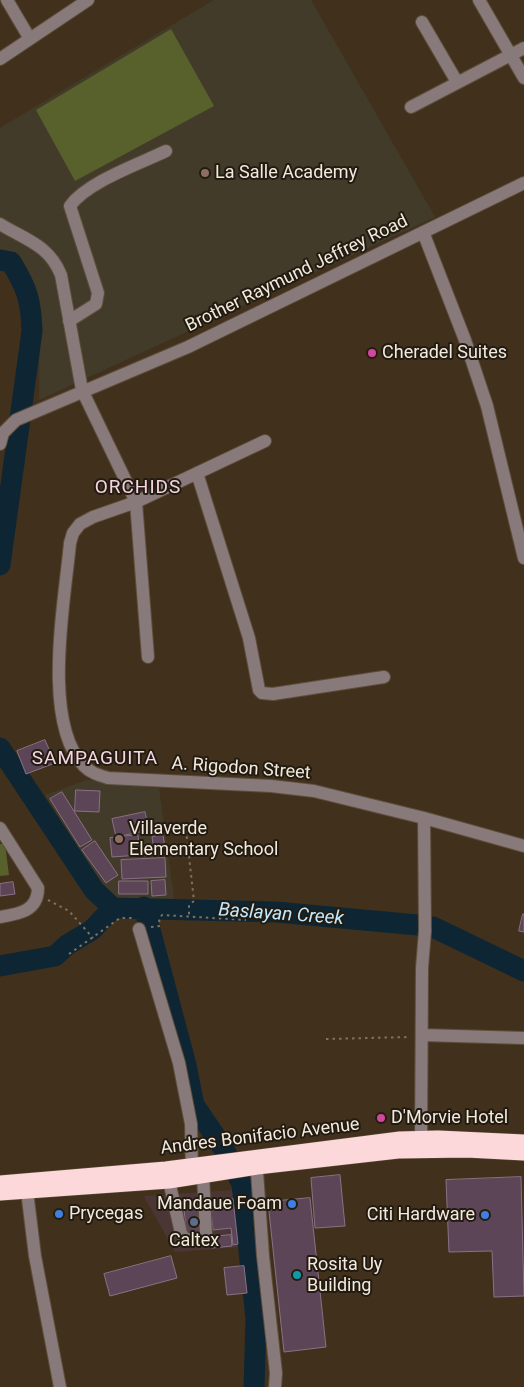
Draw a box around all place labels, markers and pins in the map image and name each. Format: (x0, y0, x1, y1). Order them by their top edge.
place label: La Salle Academy (215, 162, 357, 184)
marker: La Salle Academy (199, 167, 211, 179)
place label: Cheradel Suites (382, 342, 507, 364)
marker: Cheradel Suites (366, 347, 378, 359)
place label: Villaverde Elementary School (129, 818, 278, 861)
marker: Villaverde Elementary School (113, 833, 125, 845)
place label: D'Morvie Hotel (391, 1107, 508, 1129)
marker: D'Morvie Hotel (375, 1112, 387, 1124)
place label: Mandaue Foam (157, 1193, 282, 1215)
marker: Mandaue Foam (286, 1198, 298, 1210)
place label: Prycegas (69, 1203, 143, 1225)
place label: Citi Hardware (367, 1204, 475, 1226)
marker: Prycegas (53, 1208, 65, 1220)
marker: Citi Hardware (479, 1209, 491, 1221)
marker: Caltex (188, 1216, 200, 1228)
place label: Caltex (169, 1230, 219, 1252)
place label: Rosita Uy Building (307, 1254, 382, 1296)
marker: Rosita Uy Building (291, 1269, 303, 1281)

